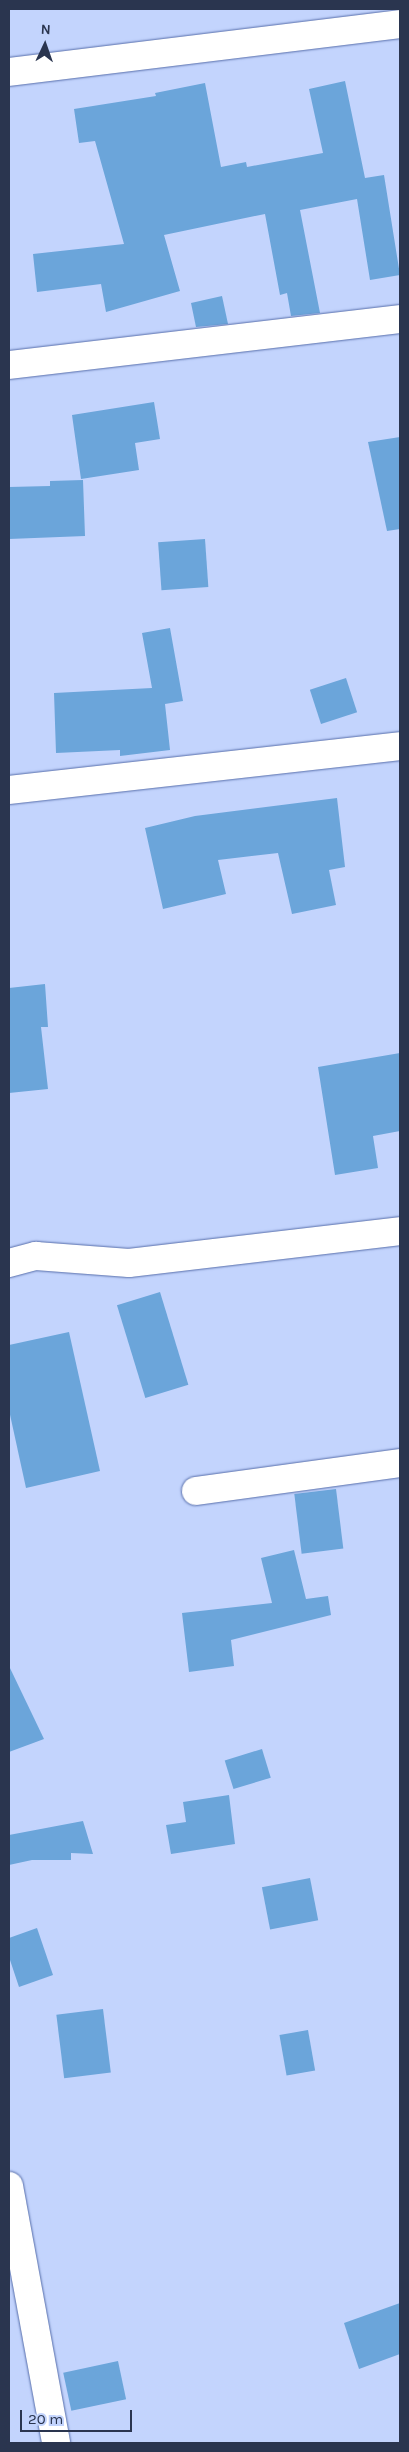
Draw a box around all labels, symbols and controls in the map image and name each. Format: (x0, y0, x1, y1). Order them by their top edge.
north arrow (20, 20, 70, 70)
text: N (40, 21, 51, 38)
scale bar (22, 2400, 135, 2432)
text: 20 m (28, 2410, 63, 2428)

